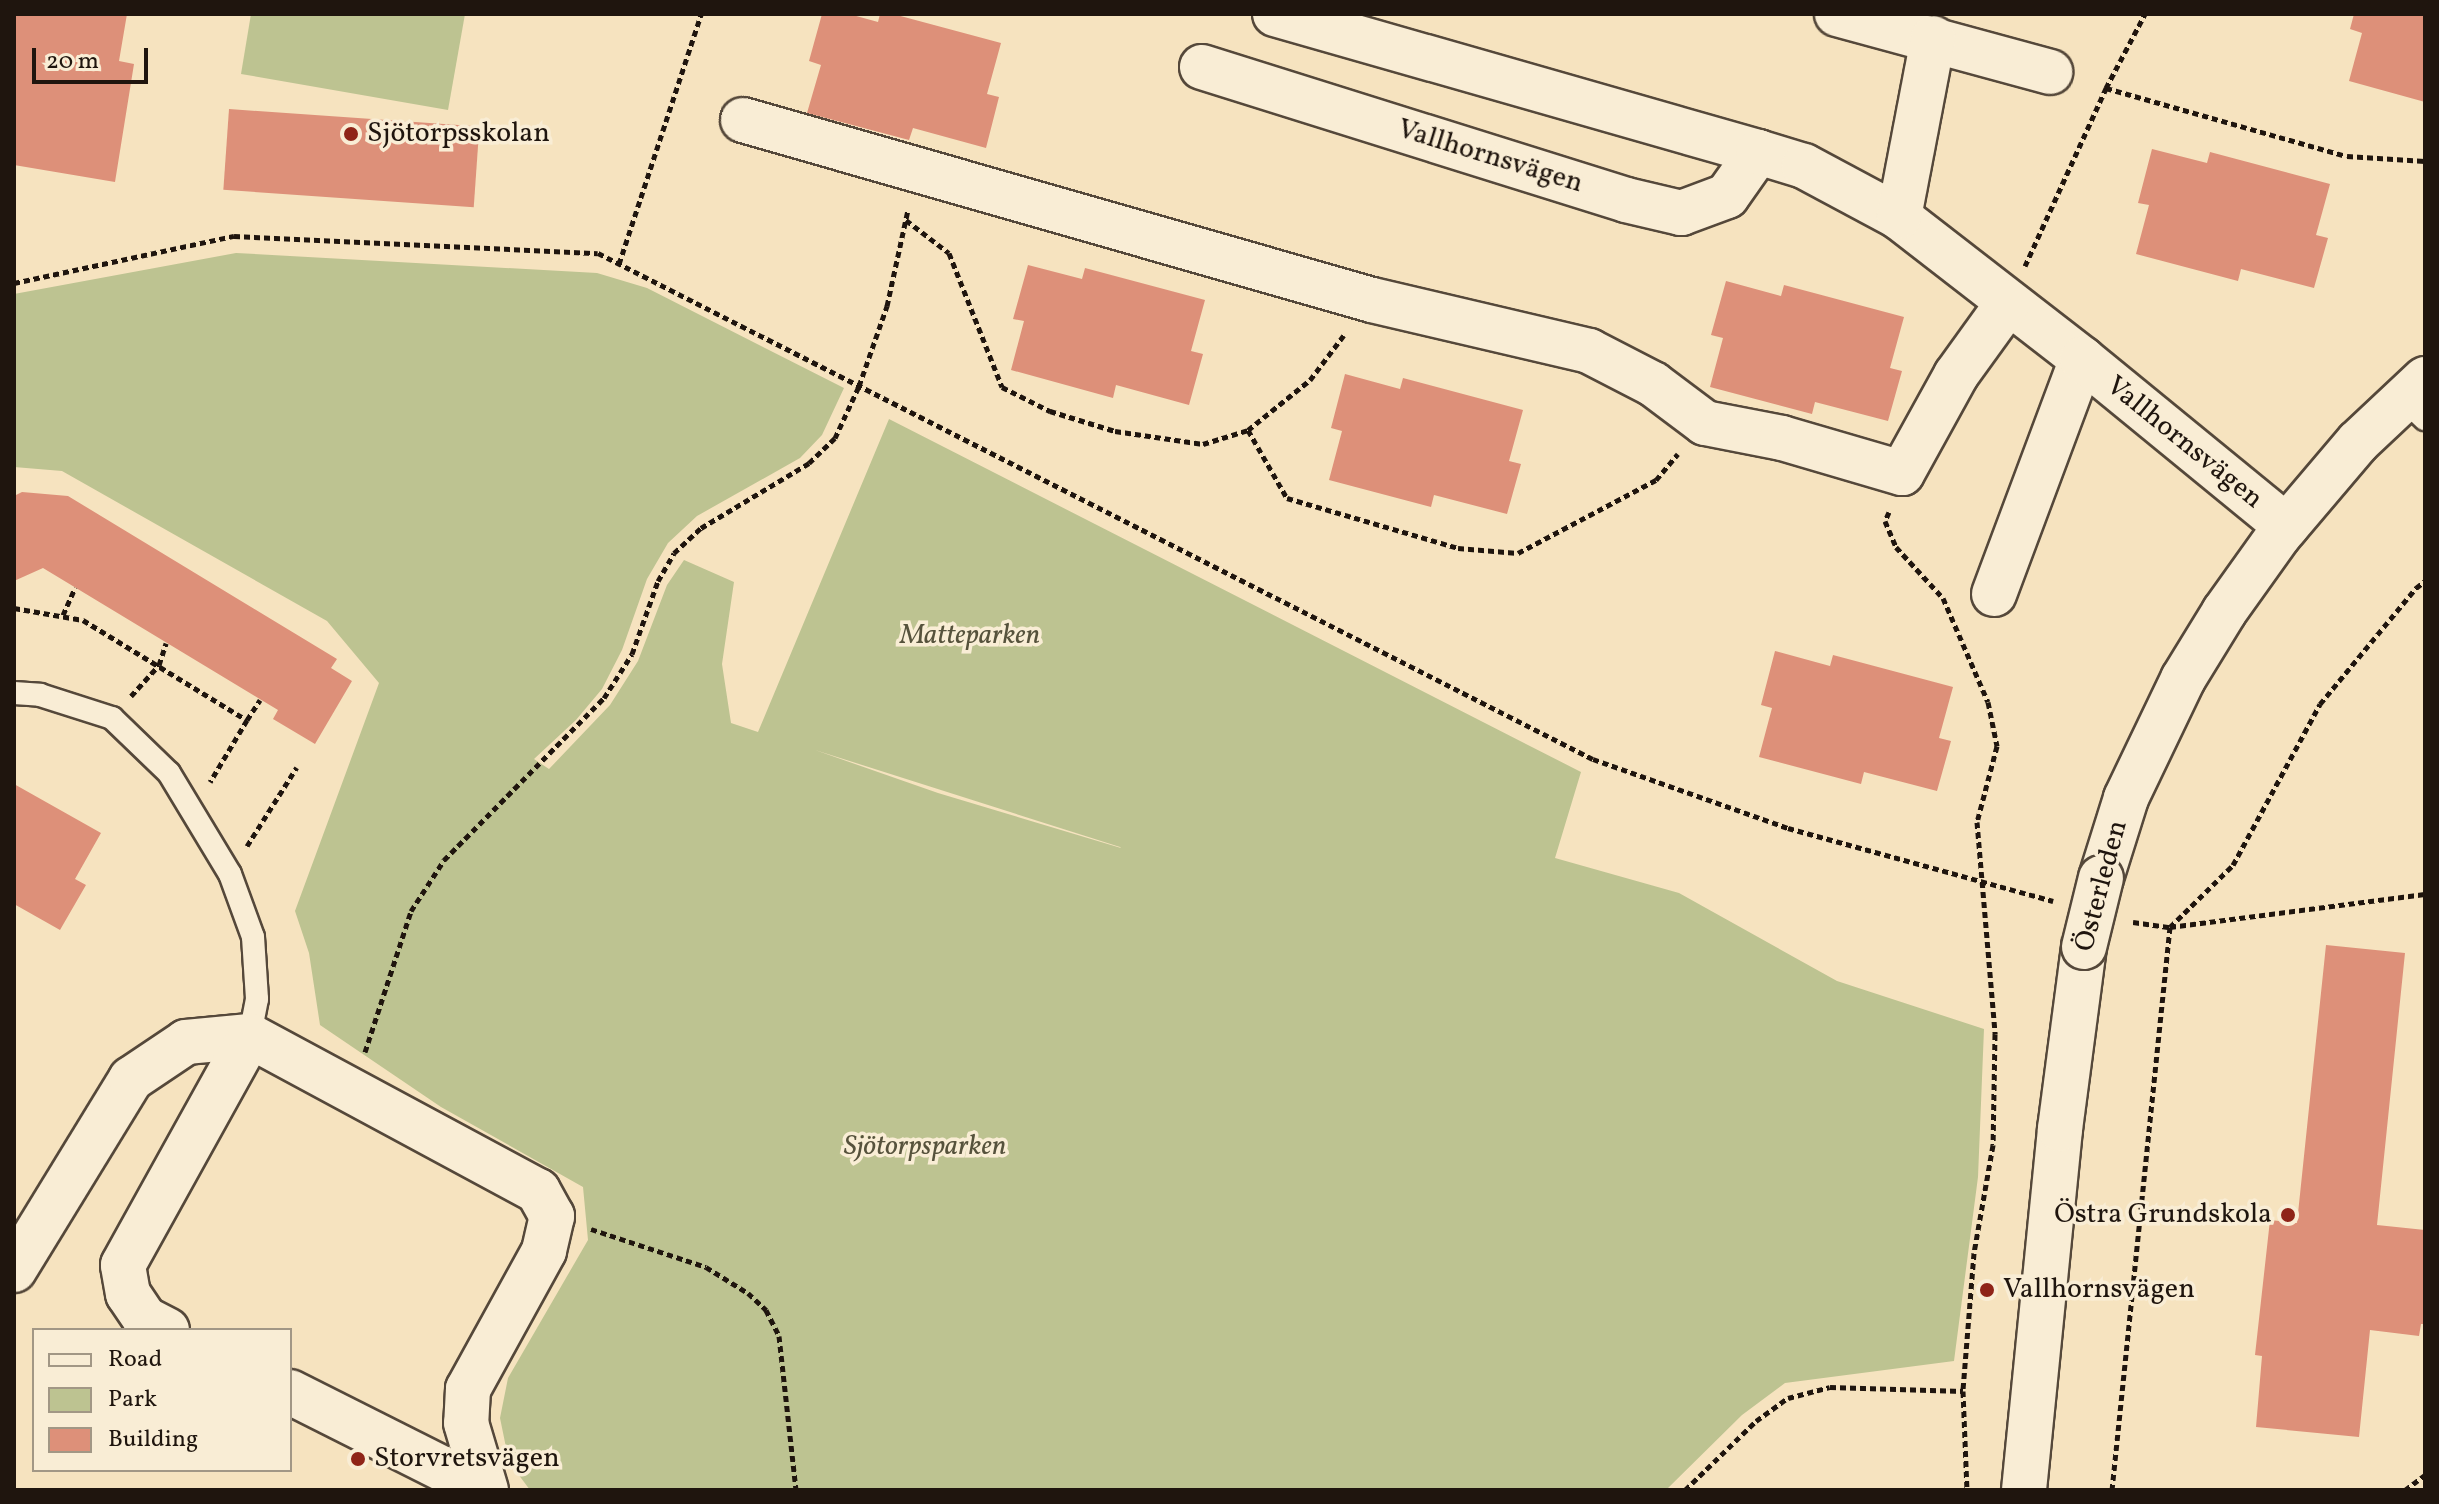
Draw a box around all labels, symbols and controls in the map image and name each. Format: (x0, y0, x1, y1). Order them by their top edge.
scale bar (36, 32, 152, 82)
text: 20 m (46, 45, 99, 79)
street label: Vallhornsvägen (1393, 113, 1587, 201)
place label: Sjötorpsskolan (367, 117, 550, 151)
marker: Sjötorpsskolan (342, 125, 360, 143)
street label: Vallhornsvägen (2099, 370, 2269, 516)
park label: Matteparken (900, 619, 1040, 653)
street label: Österleden (2068, 817, 2136, 955)
park label: Sjötorpsparken (844, 1130, 1006, 1164)
place label: Östra Grundskola (2054, 1198, 2272, 1232)
marker: Östra Grundskola (2279, 1206, 2297, 1224)
place label: Vallhornsvägen (2003, 1273, 2195, 1307)
marker: Vallhornsvägen (1978, 1281, 1996, 1299)
legend (32, 1328, 292, 1472)
text: Road (108, 1343, 162, 1377)
text: Park (108, 1383, 157, 1417)
text: Building (108, 1423, 198, 1457)
place label: Storvretsvägen (374, 1442, 560, 1476)
marker: Storvretsvägen (349, 1450, 367, 1468)

